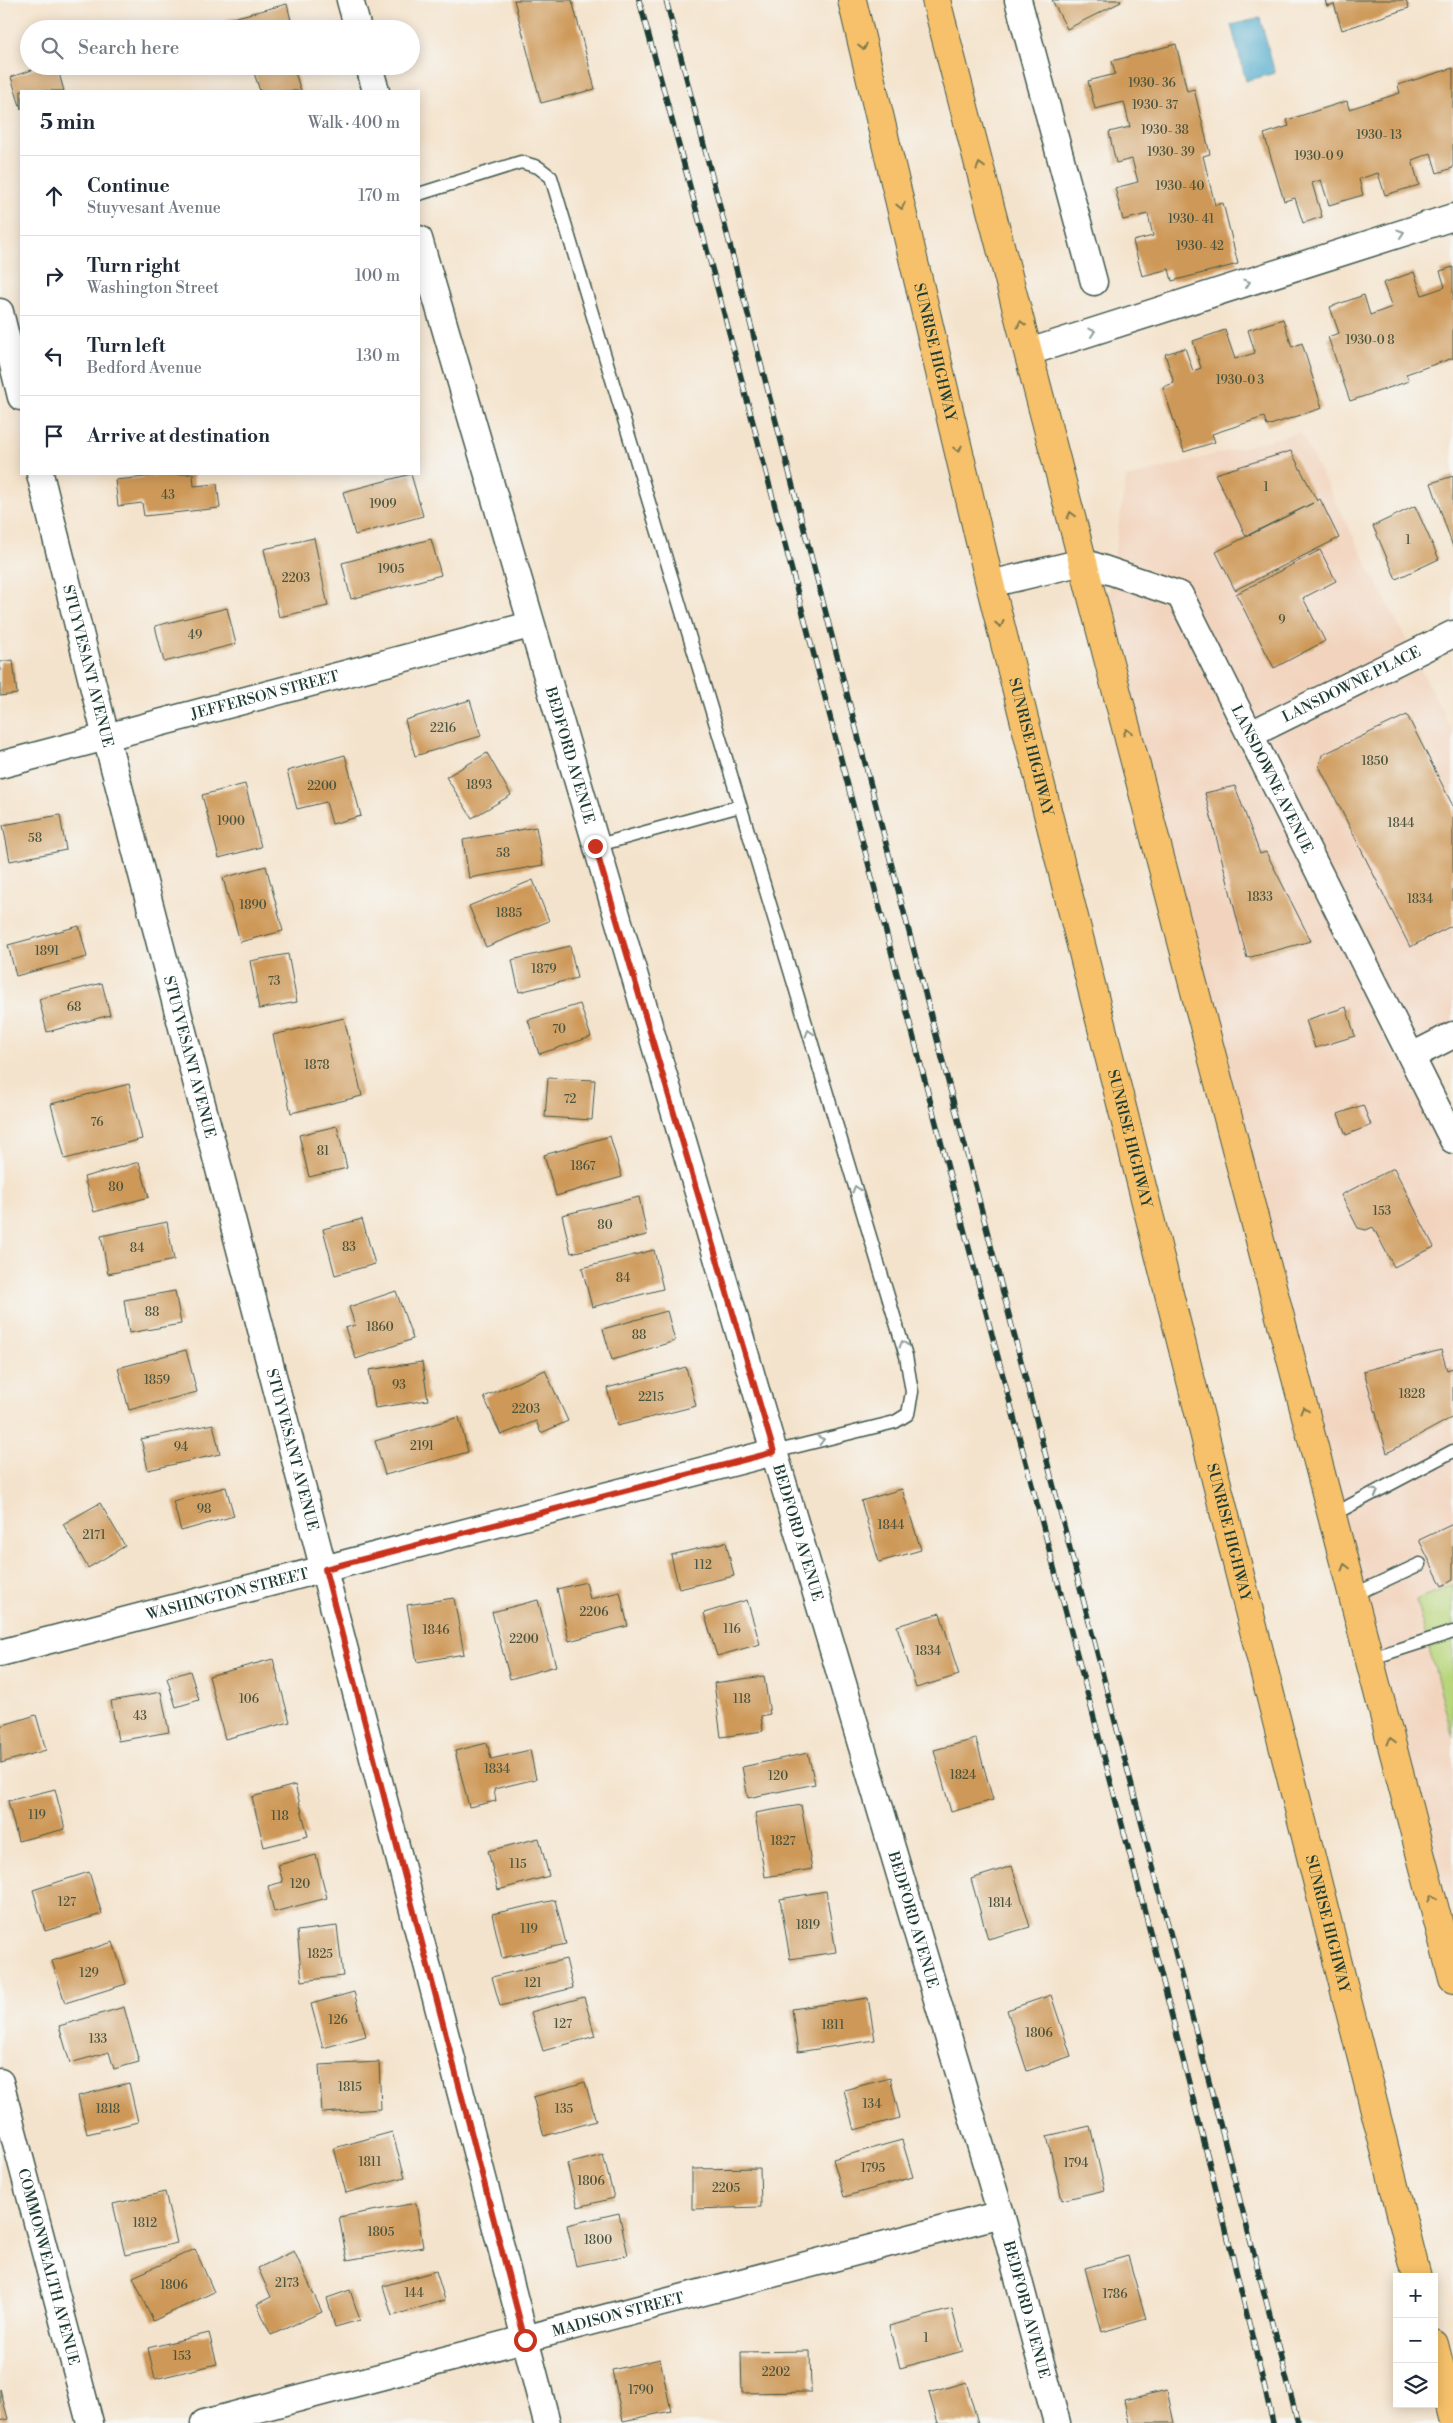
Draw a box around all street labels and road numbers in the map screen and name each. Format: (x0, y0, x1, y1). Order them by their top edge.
street label: SUNRISE HIGHWAY (909, 281, 961, 425)
street label: STUYVESANT AVENUE (58, 583, 117, 750)
street label: LANSDOWNE PLACE (1279, 642, 1424, 727)
street label: JEFFERSON STREET (188, 667, 342, 724)
street label: SUNRISE HIGHWAY (1004, 676, 1057, 819)
street label: BEDFORD AVENUE (540, 684, 599, 826)
street label: LANSDOWNE AVENUE (1227, 702, 1317, 857)
street label: STUYVESANT AVENUE (159, 974, 220, 1140)
street label: SUNRISE HIGHWAY (1103, 1068, 1156, 1211)
street label: STUYVESANT AVENUE (262, 1367, 322, 1533)
street label: BEDFORD AVENUE (768, 1461, 827, 1603)
street label: SUNRISE HIGHWAY (1202, 1461, 1256, 1605)
street label: WASHINGTON STREET (143, 1564, 311, 1625)
street label: BEDFORD AVENUE (883, 1848, 942, 1991)
street label: SUNRISE HIGHWAY (1301, 1853, 1354, 1996)
street label: COMMONWEALTH AVENUE (13, 2166, 83, 2367)
street label: BEDFORD AVENUE (998, 2238, 1054, 2381)
street label: MADISON STREET (550, 2288, 687, 2341)

